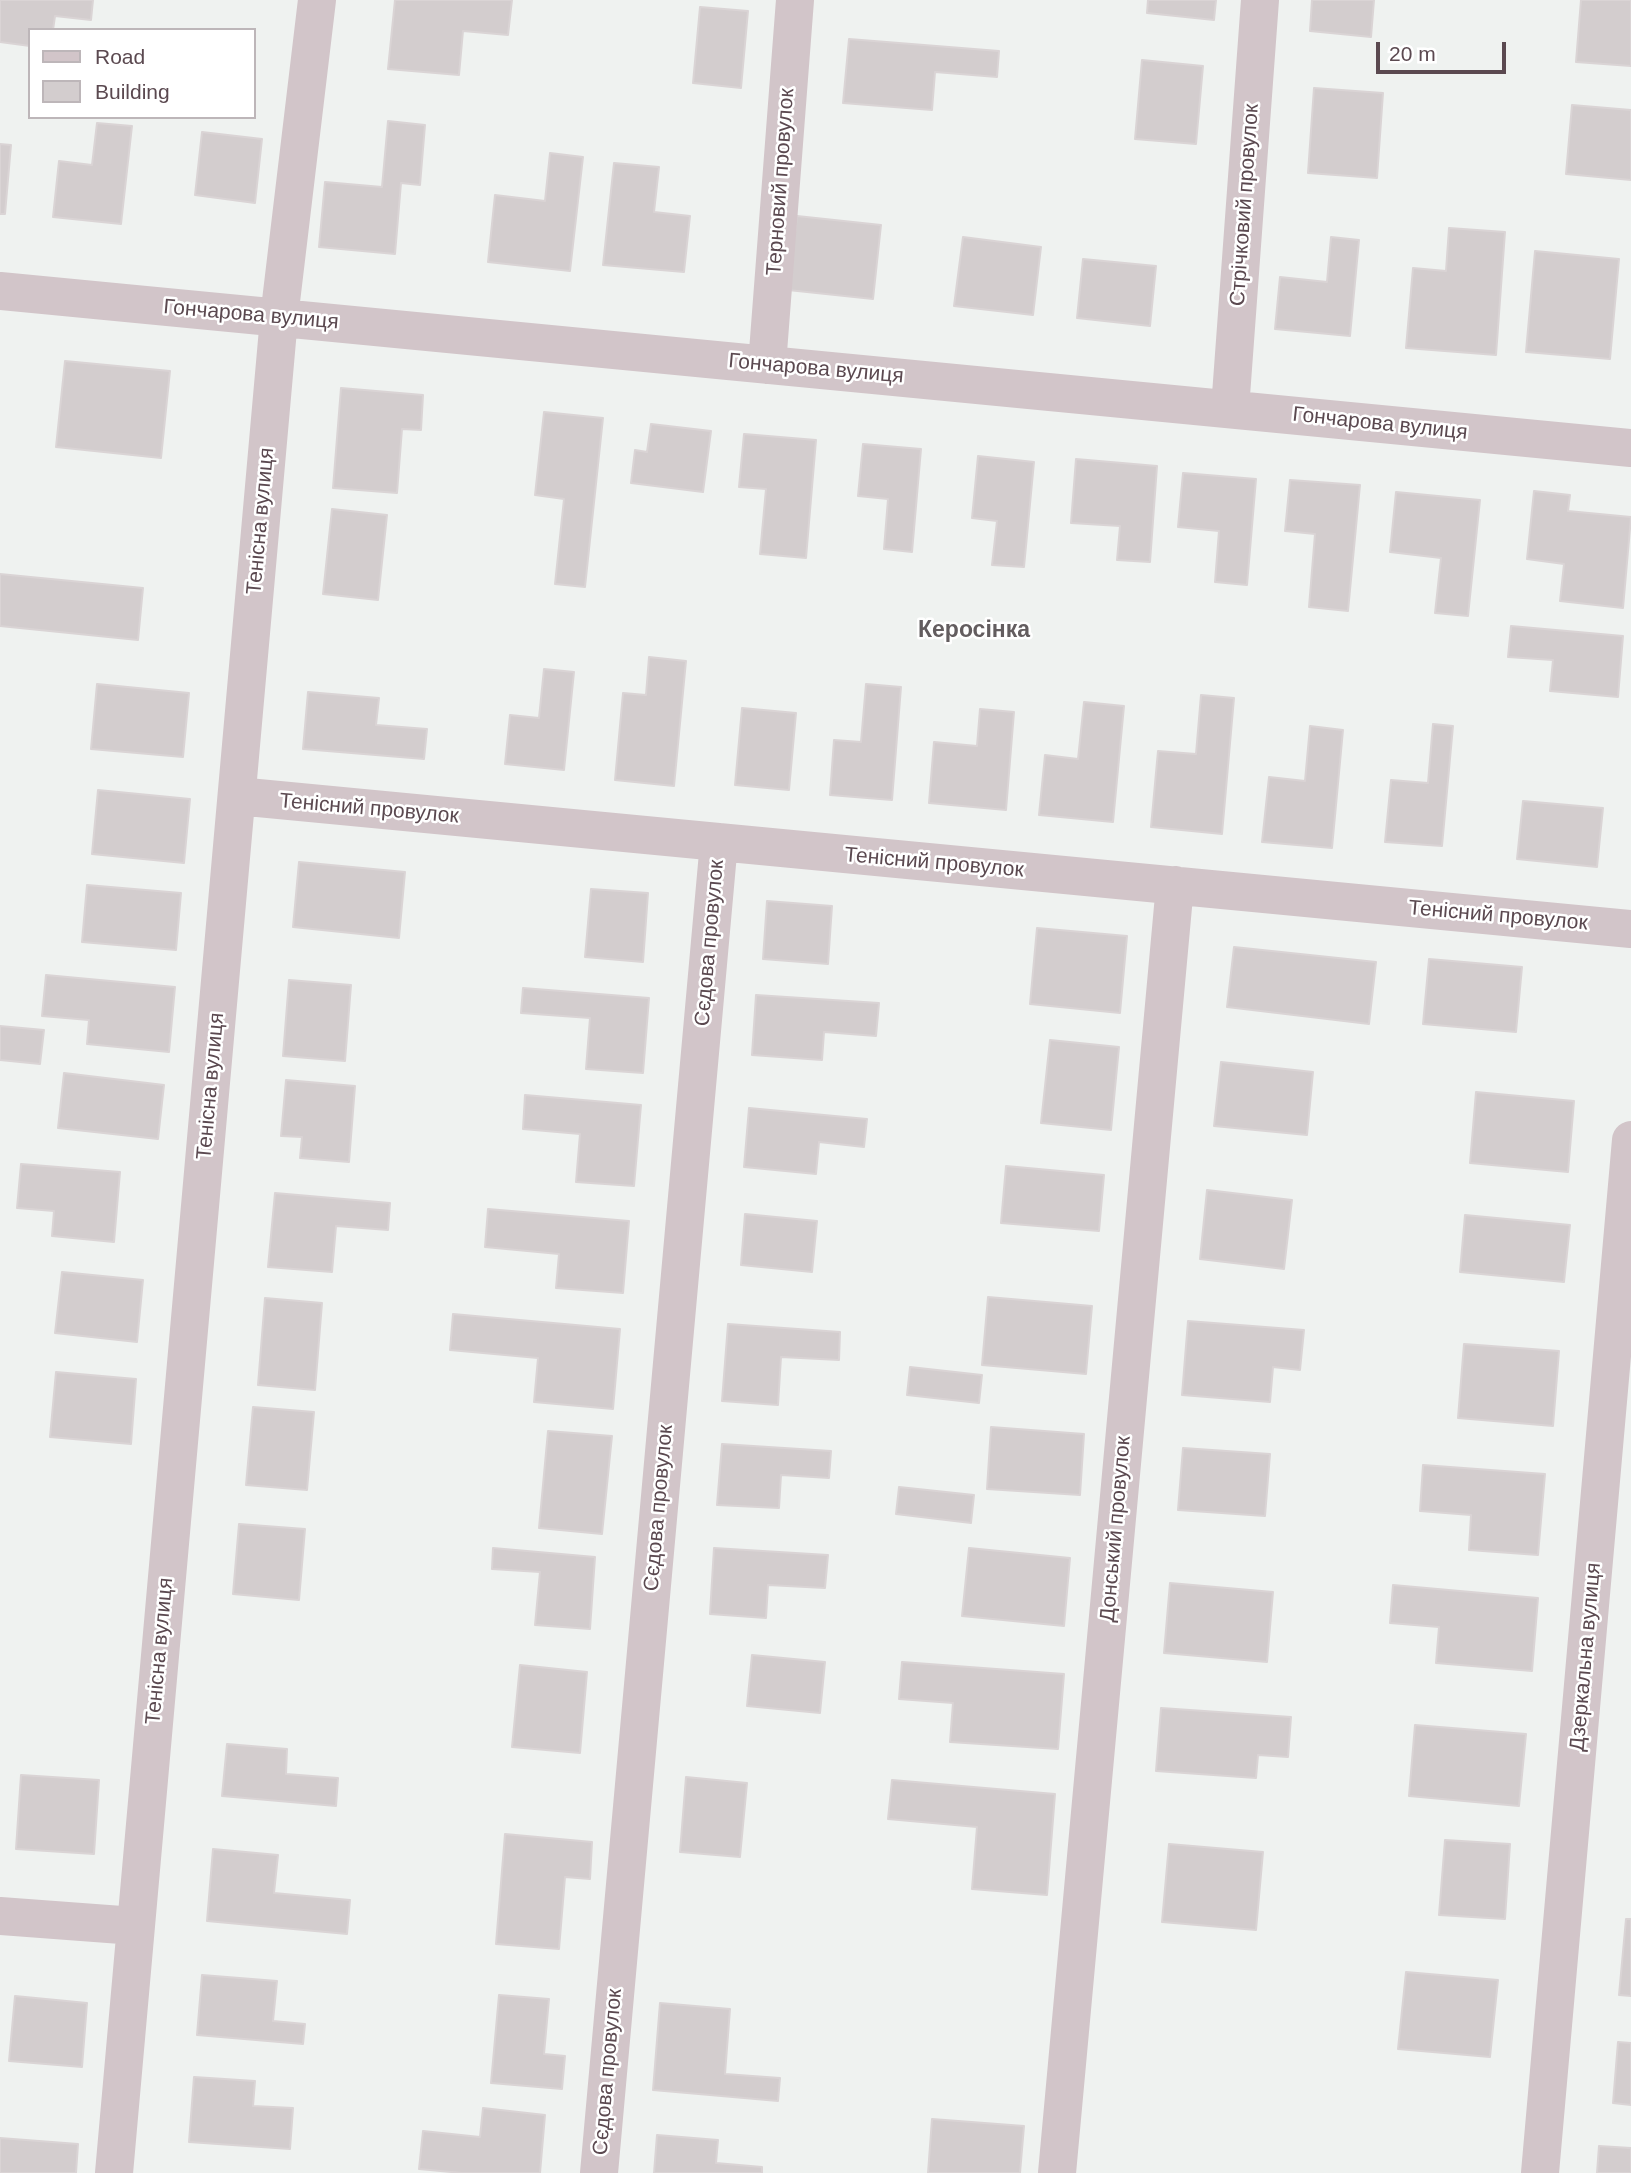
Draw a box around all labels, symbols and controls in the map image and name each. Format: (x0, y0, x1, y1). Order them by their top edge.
legend (28, 28, 256, 119)
scale bar (1379, 28, 1508, 72)
text: 20 m (1389, 42, 1436, 65)
text: Road (95, 45, 145, 68)
text: Building (95, 80, 170, 103)
street label: Терновий провулок (762, 88, 800, 276)
street label: Стрічковий провулок (1225, 103, 1265, 307)
street label: Гончарова вулиця (162, 295, 340, 335)
street label: Гончарова вулиця (727, 349, 905, 389)
street label: Гончарова вулиця (1291, 402, 1469, 446)
street label: Тенісна вулиця (242, 447, 280, 595)
district label: Керосінка (918, 617, 1030, 645)
street label: Тенісний провулок (278, 789, 460, 829)
street label: Тенісний провулок (843, 843, 1025, 883)
street label: Сєдова провулок (690, 859, 730, 1027)
street label: Тенісний провулок (1407, 896, 1589, 936)
street label: Тенісна вулиця (192, 1012, 230, 1160)
street label: Сєдова провулок (639, 1424, 679, 1592)
street label: Донський провулок (1095, 1435, 1137, 1623)
street label: Дзеркальна вулиця (1565, 1562, 1607, 1752)
street label: Тенісна вулиця (141, 1577, 179, 1725)
street label: Сєдова провулок (588, 1988, 628, 2156)

